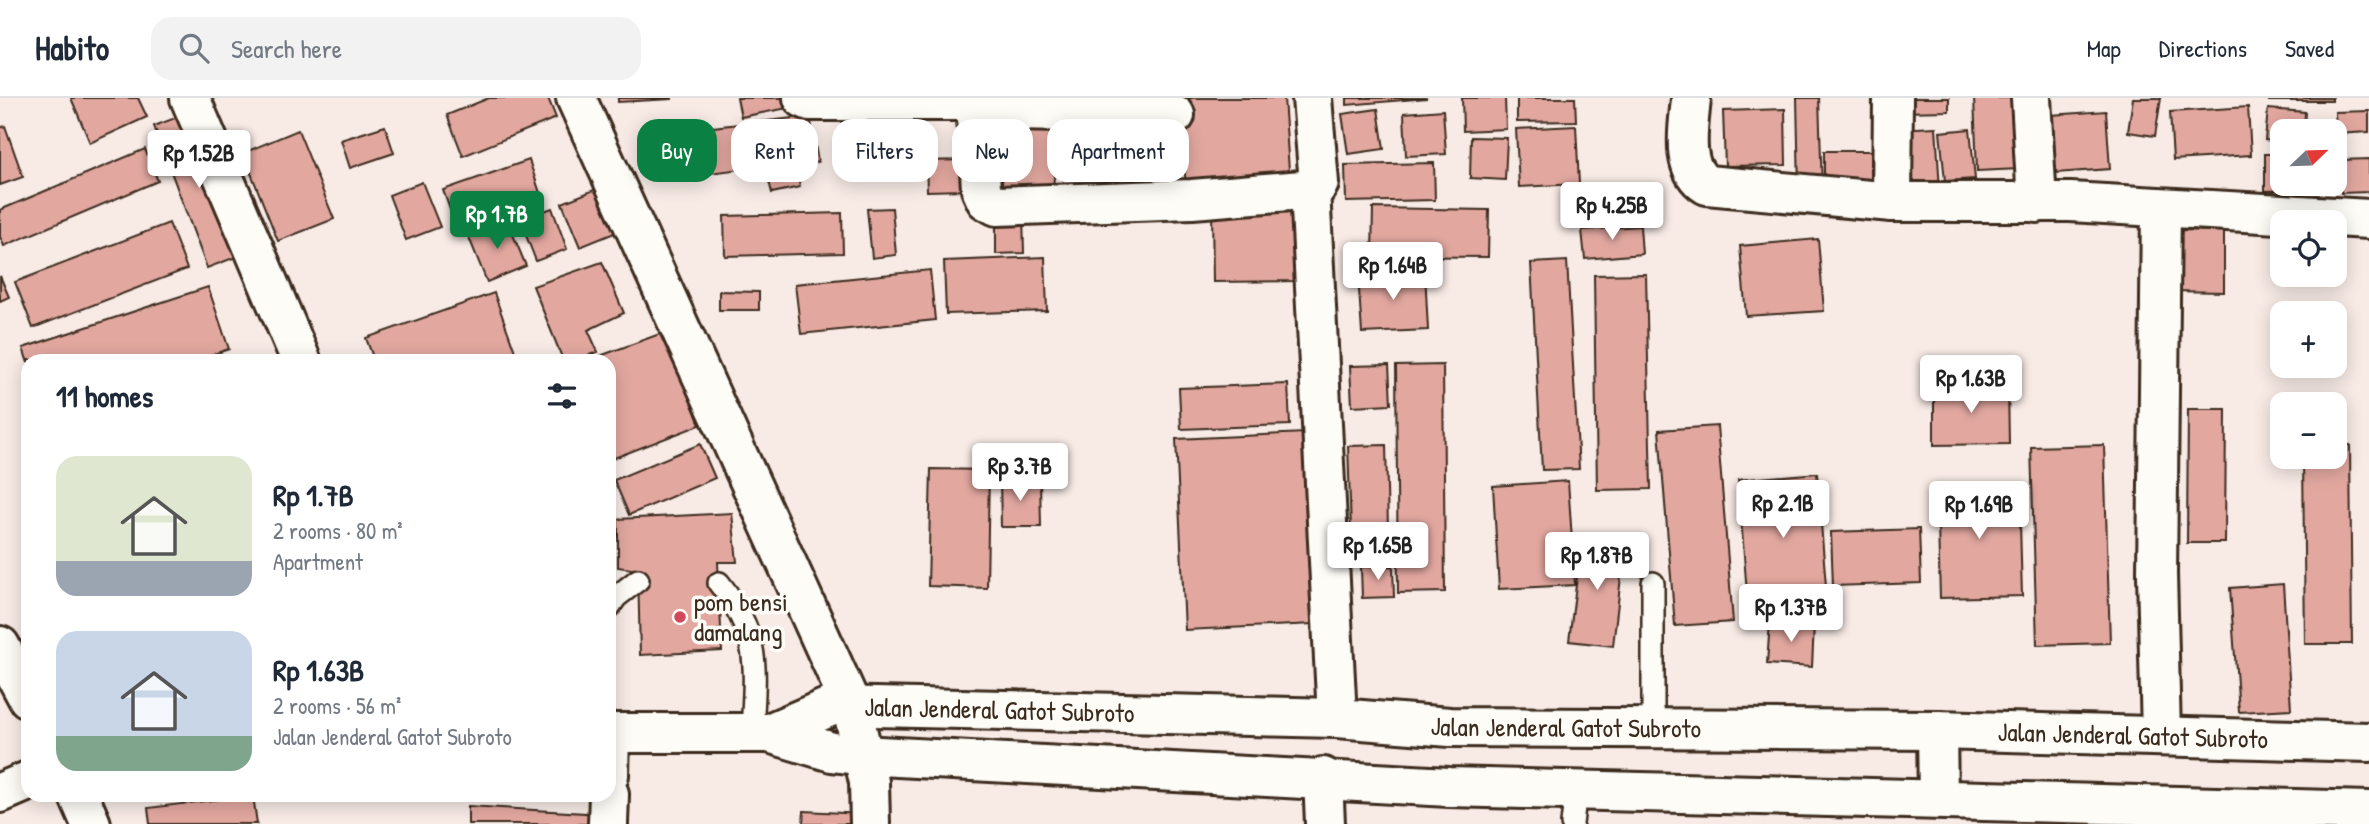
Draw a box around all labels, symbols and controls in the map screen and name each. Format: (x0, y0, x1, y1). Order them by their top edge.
search box (151, 17, 641, 80)
text: Habito (35, 26, 109, 70)
icon: search (175, 29, 213, 67)
text: Search here (231, 31, 342, 66)
text: Map (2087, 32, 2121, 64)
text: Directions (2159, 32, 2247, 64)
text: Saved (2285, 32, 2334, 64)
chip: Buy (637, 119, 717, 182)
chip: Rent (731, 119, 818, 182)
chip: Filters (832, 119, 938, 182)
chip: New (952, 119, 1033, 182)
chip: Apartment (1047, 119, 1189, 182)
north arrow (2270, 119, 2347, 196)
map controls (2270, 119, 2347, 469)
pin: Rp 1.52B (127, 130, 271, 190)
text: Rp 1.52B (163, 137, 235, 168)
pin: Rp 4.25B (1540, 183, 1684, 242)
text: Rp 4.25B (1576, 189, 1648, 220)
pin: Rp 1.7B (432, 192, 562, 251)
text: Rp 1.7B (466, 198, 528, 229)
button: locate (2270, 210, 2347, 287)
pin: Rp 1.64B (1321, 242, 1465, 302)
text: Rp 1.64B (1359, 249, 1427, 280)
button: + (2270, 301, 2347, 378)
pin: Rp 1.63B (1899, 356, 2043, 415)
text: Rp 1.63B (1936, 362, 2006, 393)
text: 11 homes (56, 376, 153, 416)
icon: filters (543, 377, 581, 415)
button: − (2270, 392, 2347, 469)
pin: Rp 3.7B (955, 444, 1085, 503)
text: Rp 3.7B (988, 450, 1052, 481)
text: Rp 1.7B (273, 475, 354, 515)
pin: Rp 2.1B (1718, 480, 1848, 540)
pin: Rp 1.69B (1907, 482, 2051, 541)
icon: home (112, 484, 196, 568)
text: Rp 2.1B (1752, 487, 1814, 518)
text: Rp 1.69B (1945, 488, 2013, 519)
text: 2 rooms · 80 m² (273, 515, 403, 546)
pin: Rp 1.65B (1306, 522, 1450, 582)
text: Rp 1.65B (1343, 529, 1413, 560)
pin: Rp 1.87B (1525, 532, 1669, 592)
text: Rp 1.87B (1561, 539, 1633, 570)
text: Apartment (273, 546, 363, 577)
place label: pom bensi damalang (694, 584, 788, 649)
pin: Rp 1.37B (1719, 584, 1863, 644)
text: Rp 1.37B (1755, 591, 1827, 622)
marker: pom bensi damalang (672, 609, 688, 625)
text: Rp 1.63B (273, 650, 364, 690)
icon: home (112, 659, 196, 743)
street label: Jalan Jenderal Gatot Subroto (864, 689, 1135, 730)
text: 2 rooms · 56 m² (273, 690, 401, 721)
street label: Jalan Jenderal Gatot Subroto (1430, 708, 1701, 746)
street label: Jalan Jenderal Gatot Subroto (1997, 714, 2268, 756)
text: Jalan Jenderal Gatot Subroto (273, 721, 512, 752)

